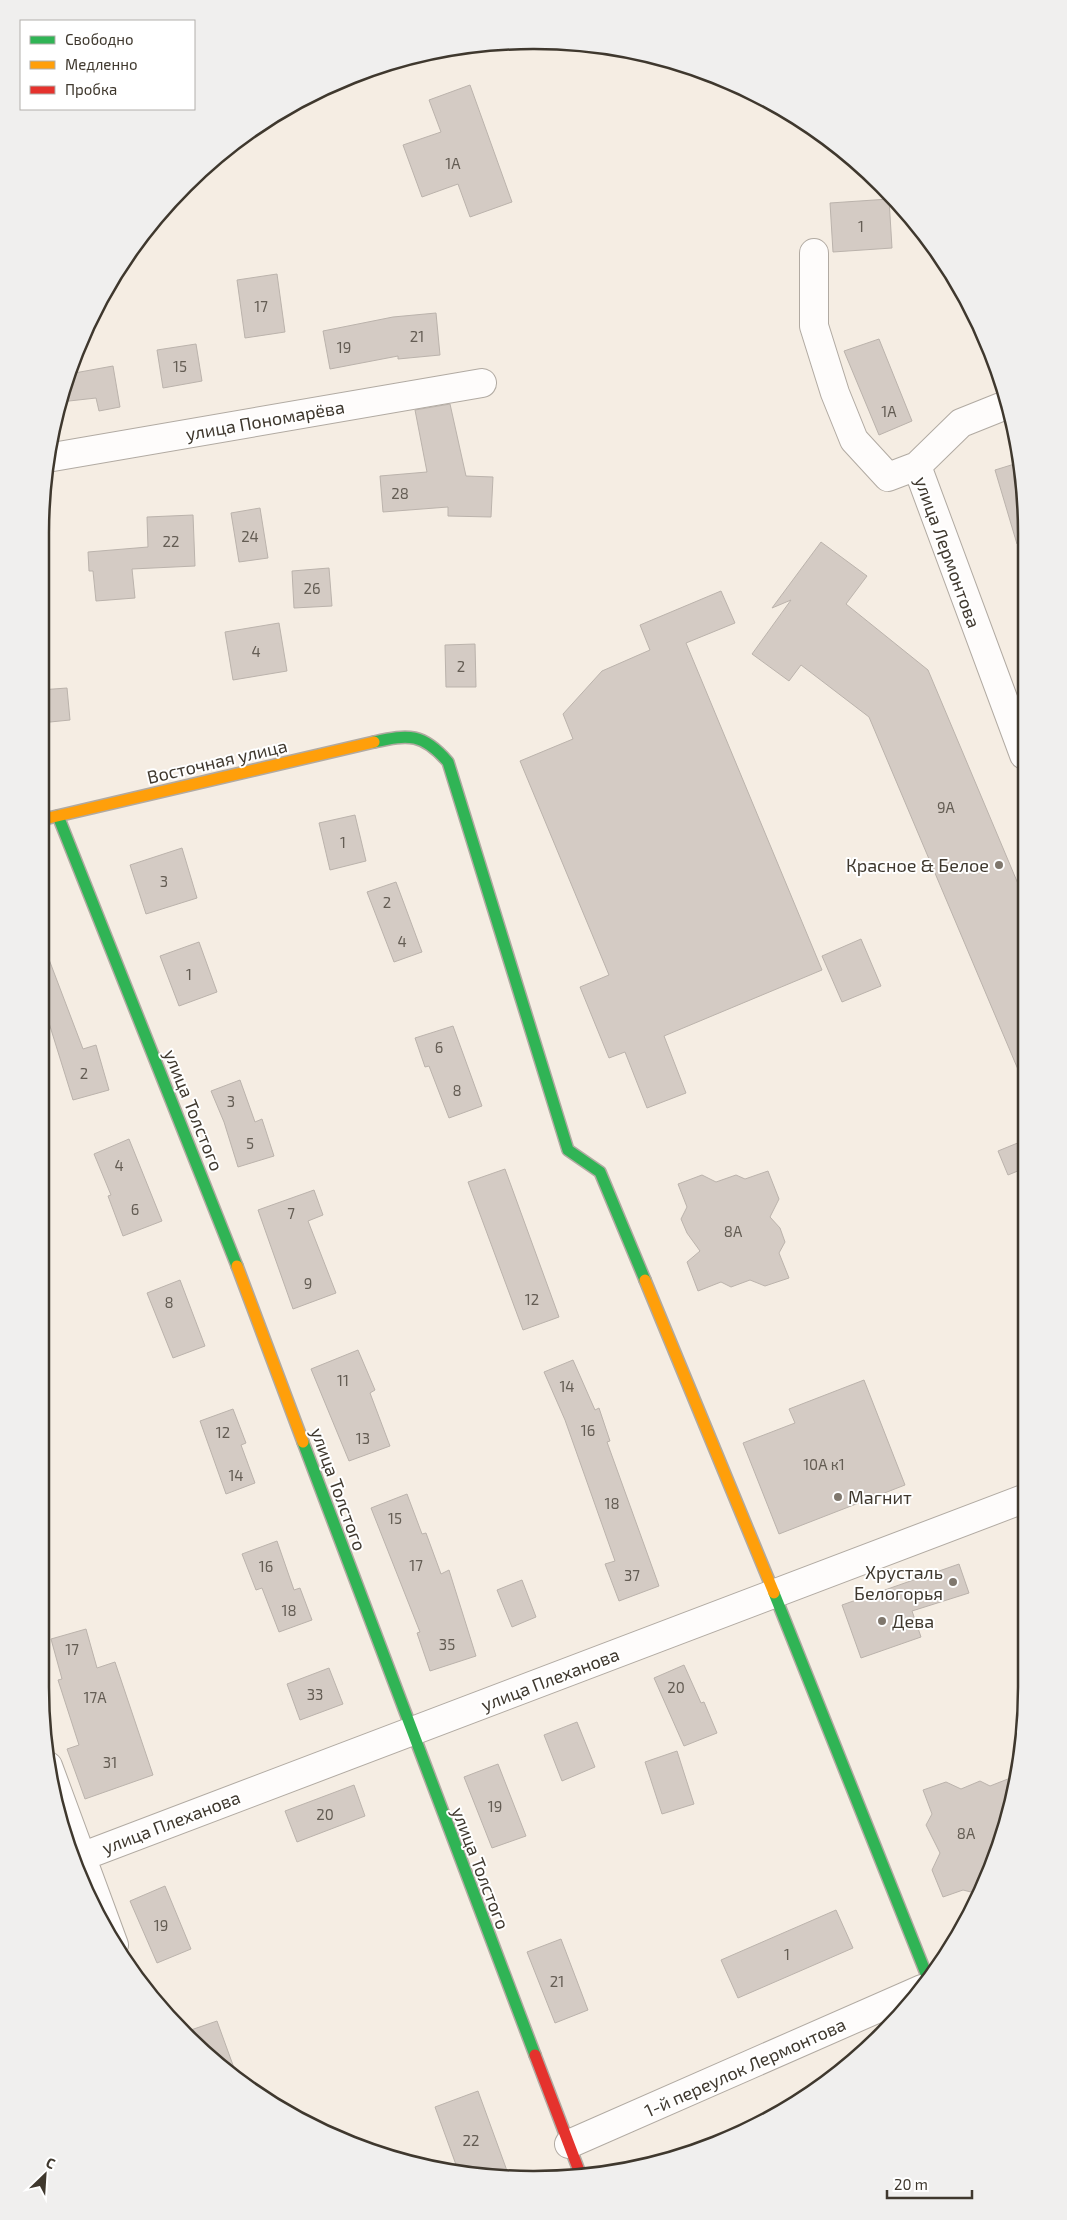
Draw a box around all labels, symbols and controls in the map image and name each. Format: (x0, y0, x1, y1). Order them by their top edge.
legend (20, 20, 195, 110)
text: Свободно (65, 30, 134, 48)
text: Медленно (65, 55, 138, 73)
text: Пробка (65, 80, 117, 98)
house number: 1А (445, 154, 461, 172)
house number: 1 (858, 217, 864, 235)
house number: 17 (254, 297, 268, 315)
house number: 21 (410, 327, 424, 345)
house number: 19 (337, 338, 351, 356)
house number: 15 (173, 357, 187, 375)
street label: улица Пономарёва (184, 395, 346, 445)
house number: 1А (881, 402, 897, 420)
street label: улица Лермонтова (910, 473, 986, 631)
house number: 28 (391, 484, 409, 502)
house number: 24 (241, 527, 259, 545)
house number: 22 (163, 532, 179, 550)
house number: 26 (303, 579, 321, 597)
house number: 4 (251, 642, 261, 660)
house number: 2 (457, 657, 465, 675)
street label: Восточная улица (145, 734, 289, 788)
house number: 9А (937, 798, 956, 816)
house number: 1 (340, 833, 346, 851)
place label: Красное & Белое (846, 854, 989, 876)
marker: Красное & Белое (993, 859, 1005, 871)
house number: 3 (160, 872, 168, 890)
house number: 2 (383, 893, 391, 911)
house number: 4 (397, 932, 407, 950)
house number: 1 (186, 965, 192, 983)
house number: 6 (435, 1038, 443, 1056)
street label: улица Толстого (160, 1046, 228, 1174)
house number: 2 (80, 1064, 88, 1082)
house number: 8 (452, 1081, 462, 1099)
house number: 3 (227, 1092, 235, 1110)
house number: 5 (246, 1134, 254, 1152)
house number: 4 (114, 1156, 124, 1174)
house number: 6 (131, 1200, 139, 1218)
house number: 7 (287, 1204, 295, 1222)
house number: 8А (724, 1222, 743, 1240)
house number: 9 (304, 1274, 312, 1292)
house number: 12 (525, 1290, 539, 1308)
house number: 8 (164, 1293, 174, 1311)
house number: 11 (337, 1371, 349, 1389)
house number: 14 (559, 1377, 575, 1395)
house number: 16 (581, 1421, 595, 1439)
house number: 12 (216, 1423, 230, 1441)
street label: улица Толстого (307, 1425, 371, 1553)
house number: 13 (356, 1429, 370, 1447)
house number: 10А к1 (803, 1455, 845, 1473)
house number: 14 (228, 1466, 244, 1484)
place label: Магнит (848, 1486, 912, 1508)
marker: Магнит (832, 1491, 844, 1503)
house number: 18 (604, 1494, 620, 1512)
house number: 15 (388, 1509, 402, 1527)
house number: 17 (409, 1556, 423, 1574)
house number: 16 (259, 1557, 273, 1575)
place label: Хрусталь Белогорья (854, 1561, 943, 1604)
house number: 37 (624, 1566, 640, 1584)
marker: Хрусталь Белогорья (947, 1576, 959, 1588)
house number: 18 (281, 1601, 297, 1619)
place label: Дева (892, 1610, 934, 1632)
marker: Дева (876, 1615, 888, 1627)
house number: 35 (439, 1635, 455, 1653)
house number: 17 (65, 1640, 79, 1658)
street label: улица Плеханова (478, 1643, 622, 1715)
house number: 20 (667, 1678, 685, 1696)
house number: 33 (307, 1685, 323, 1703)
house number: 17А (84, 1688, 107, 1706)
house number: 31 (103, 1753, 117, 1771)
street label: улица Плеханова (99, 1786, 243, 1858)
house number: 19 (488, 1797, 502, 1815)
street label: улица Толстого (448, 1804, 514, 1932)
house number: 20 (316, 1805, 334, 1823)
house number: 8А (957, 1824, 976, 1842)
house number: 19 (154, 1916, 168, 1934)
house number: 1 (784, 1945, 790, 1963)
house number: 21 (550, 1972, 564, 1990)
street label: 1-й переулок Лермонтова (641, 2013, 849, 2121)
house number: 22 (463, 2131, 479, 2149)
north arrow (20, 2150, 70, 2200)
text: С (43, 2153, 58, 2172)
scale bar (887, 2168, 972, 2200)
text: 20 m (894, 2175, 928, 2193)

